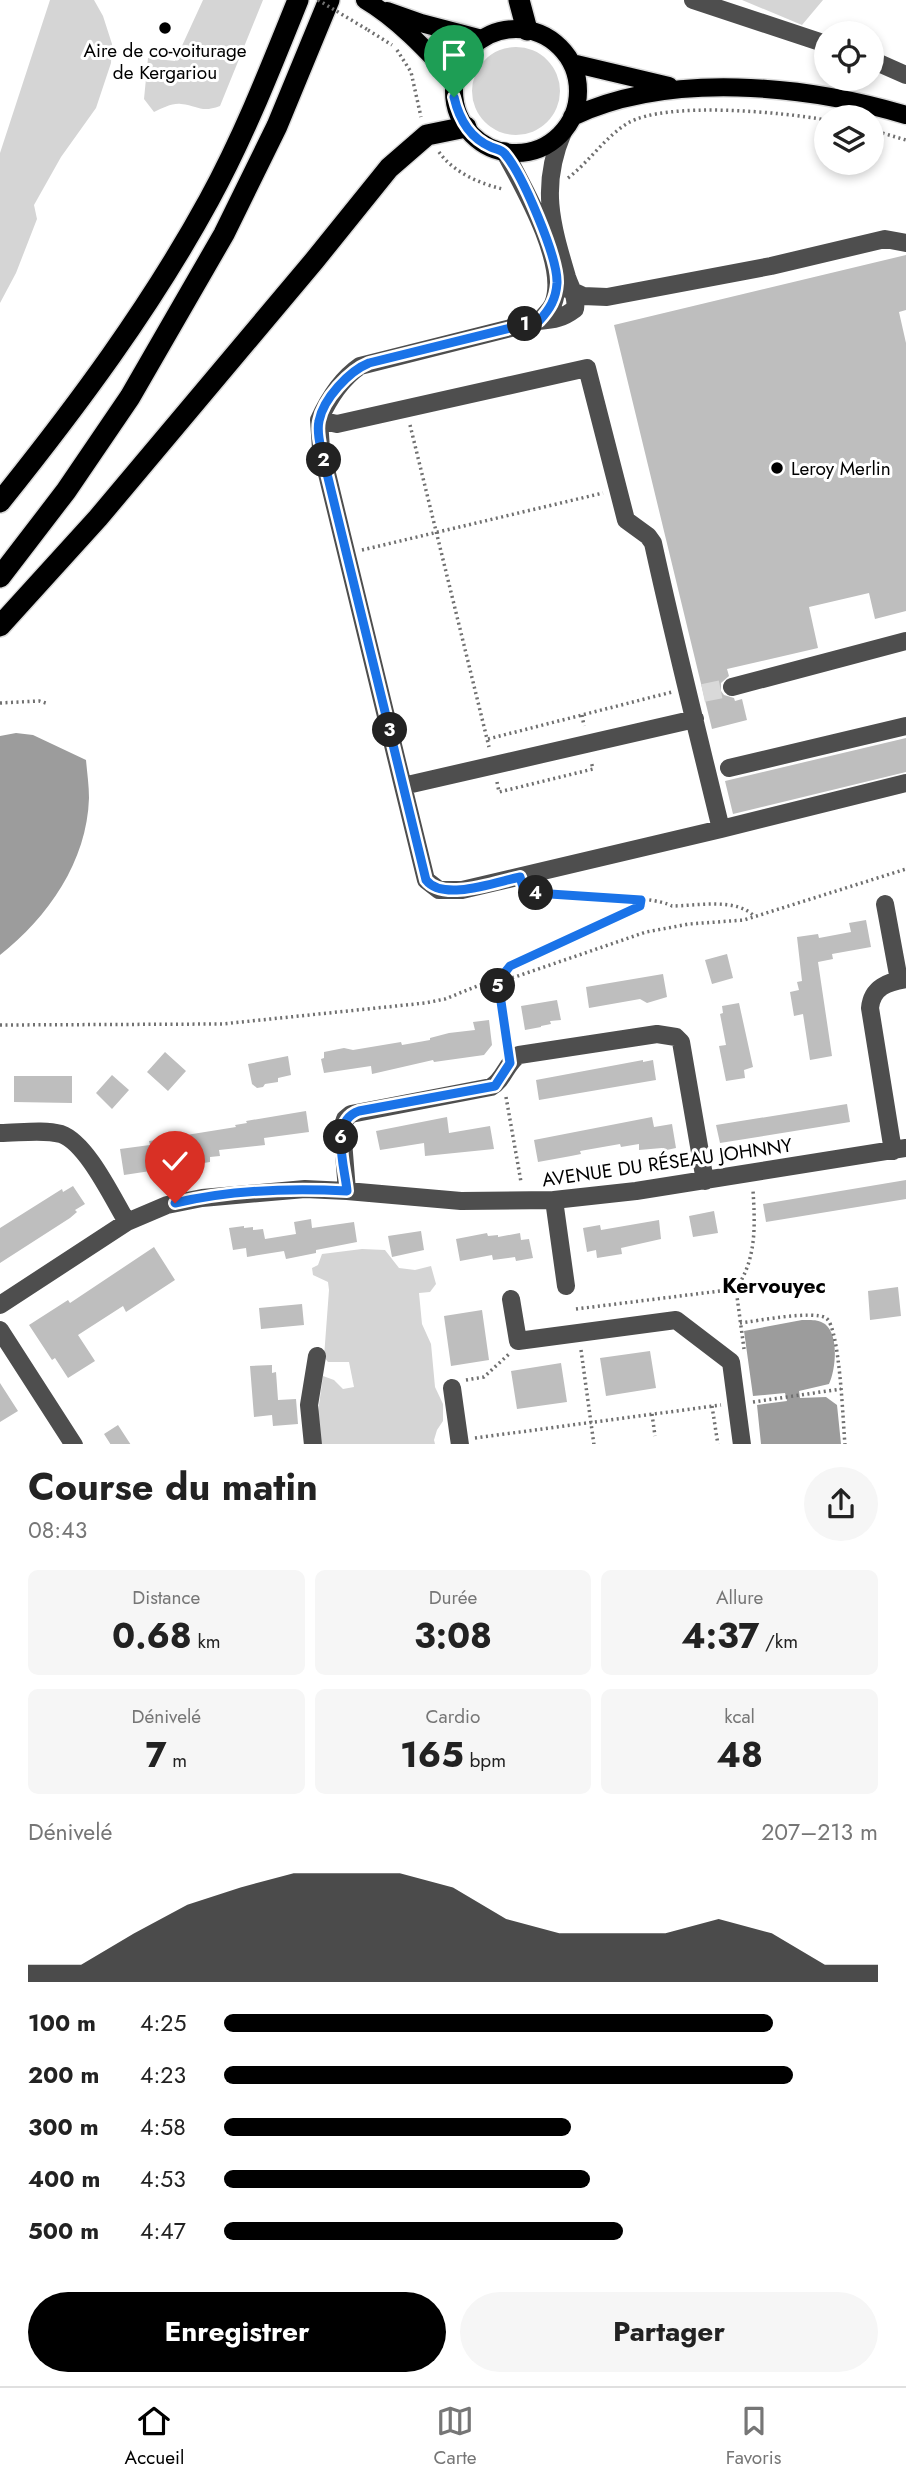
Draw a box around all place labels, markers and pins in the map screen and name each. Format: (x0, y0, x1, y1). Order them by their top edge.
marker: Aire de co-voiturage de Kergariou (157, 20, 173, 36)
pin (424, 25, 484, 97)
place label: Aire de co-voiturage de Kergariou (83, 37, 247, 86)
pin: 1 (508, 306, 542, 342)
pin: 2 (306, 442, 342, 477)
place label: Leroy Merlin (791, 455, 891, 482)
marker: Leroy Merlin (769, 460, 785, 476)
pin: 3 (372, 712, 408, 748)
pin: 4 (518, 876, 554, 910)
pin: 5 (480, 968, 516, 1004)
pin: 6 (324, 1120, 358, 1154)
pin (145, 1131, 205, 1203)

